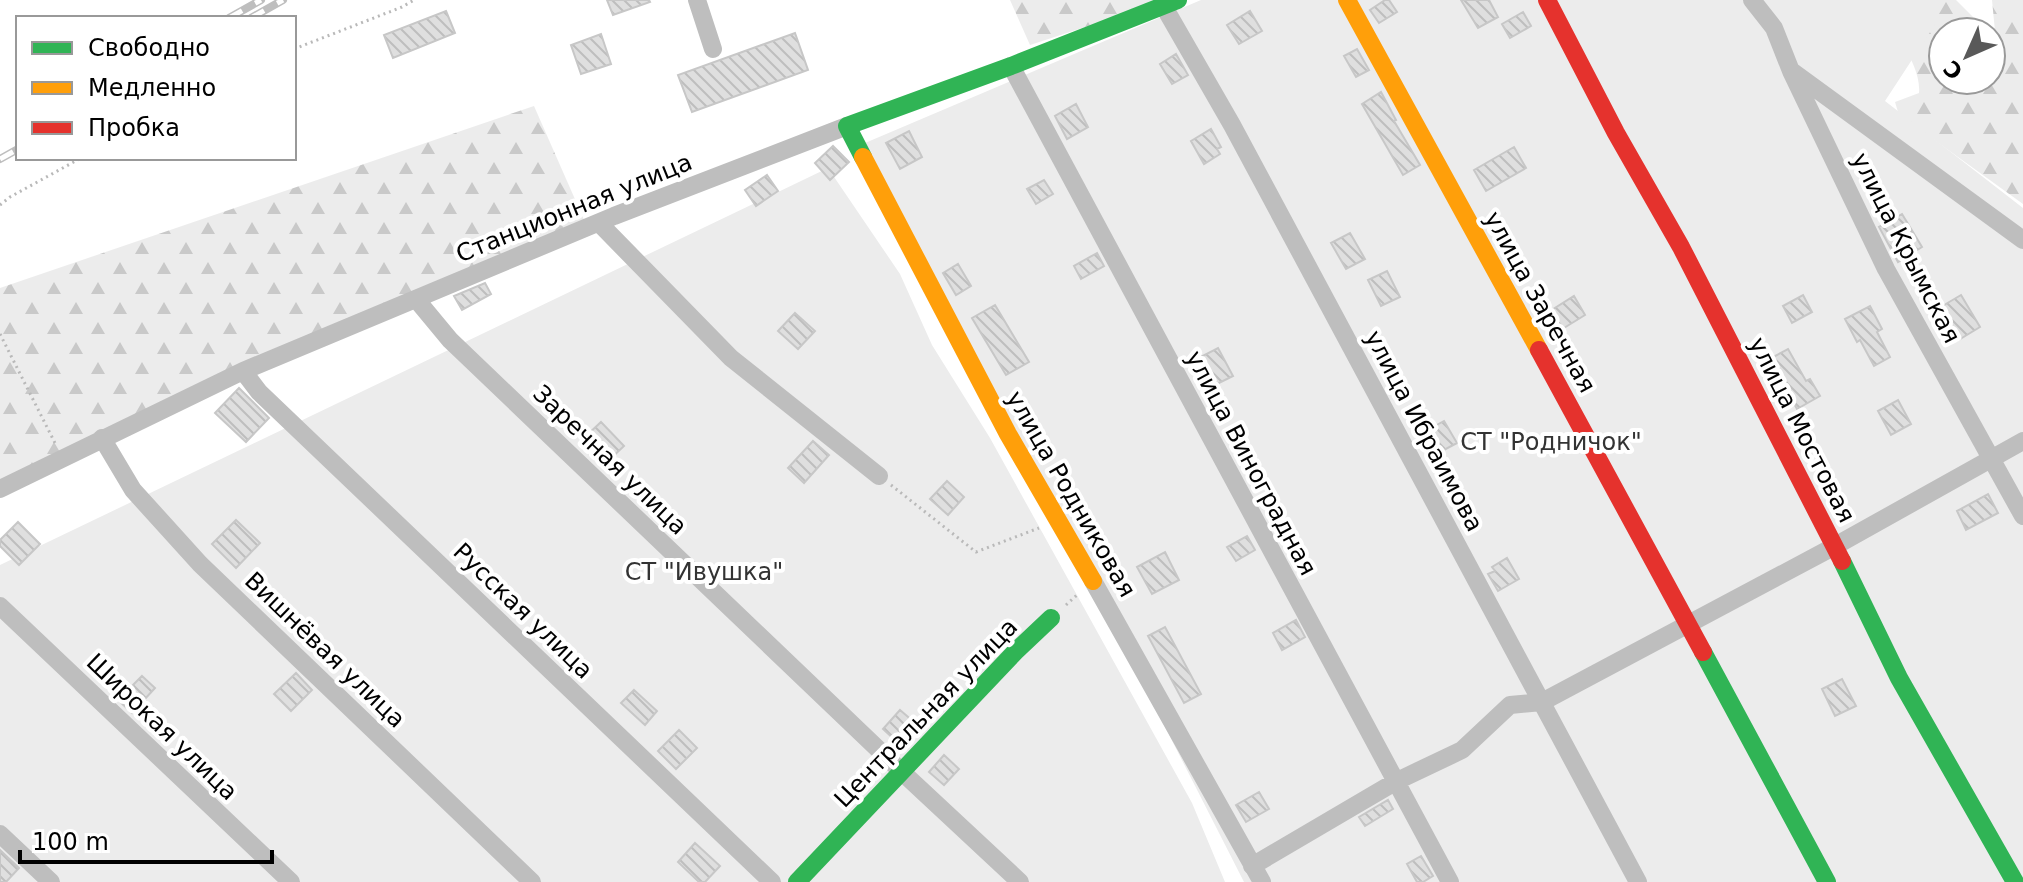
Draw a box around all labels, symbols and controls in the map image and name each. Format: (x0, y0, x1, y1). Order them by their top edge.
legend (16, 16, 296, 160)
north arrow (1927, 16, 2007, 96)
text: Свободно (88, 34, 210, 62)
text: С (1939, 55, 1968, 84)
text: Медленно (88, 74, 216, 102)
text: Пробка (88, 114, 180, 142)
street label: Станционная улица (452, 148, 696, 268)
street label: улица Крымская (1846, 148, 1966, 348)
street label: улица Заречная (1479, 206, 1601, 398)
street label: улица Ибраимова (1359, 326, 1489, 536)
street label: улица Мостовая (1743, 333, 1861, 527)
street label: улица Виноградная (1180, 346, 1322, 580)
street label: Заречная улица (527, 379, 693, 541)
street label: улица Родниковая (1001, 386, 1141, 602)
park label: СТ "Родничок" (1460, 428, 1642, 456)
street label: Русская улица (448, 538, 598, 684)
park label: СТ "Ивушка" (625, 558, 783, 586)
street label: Вишнёвая улица (239, 566, 411, 734)
street label: Центральная улица (829, 613, 1023, 813)
street label: Широкая улица (81, 648, 243, 806)
scale bar (20, 814, 272, 864)
text: 100 m (32, 828, 109, 856)

